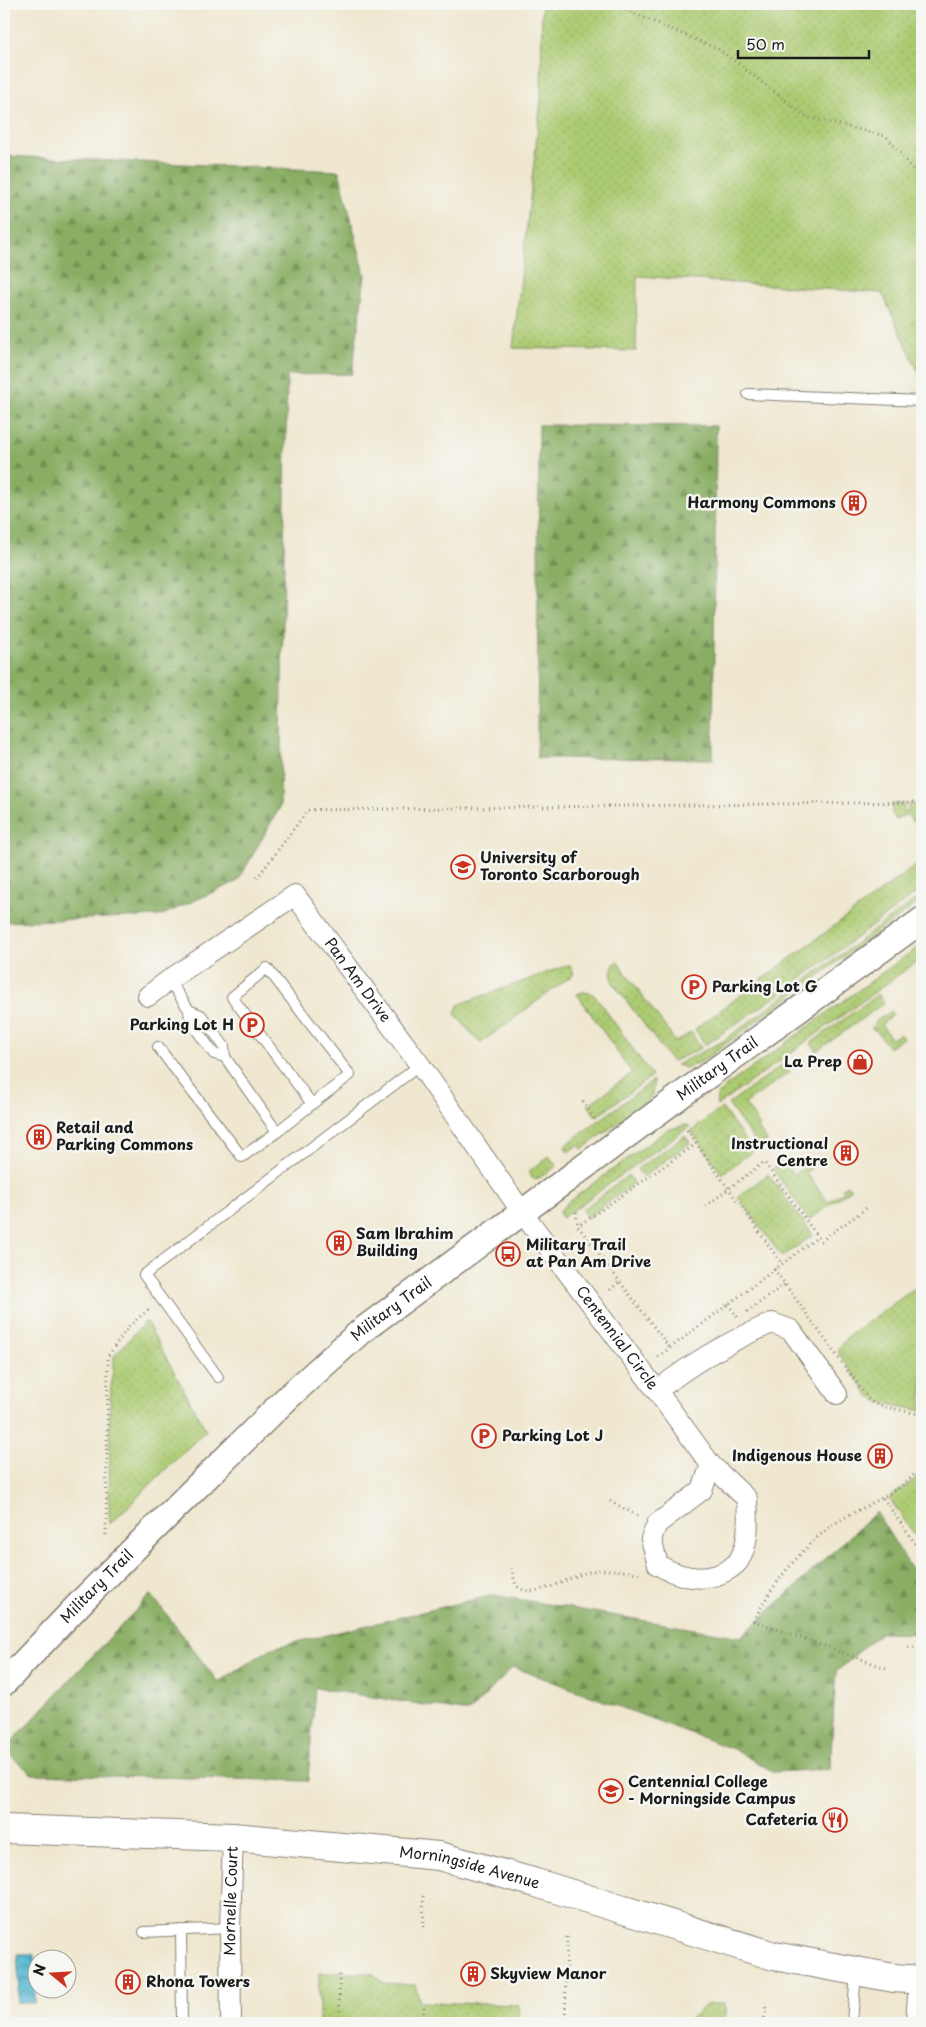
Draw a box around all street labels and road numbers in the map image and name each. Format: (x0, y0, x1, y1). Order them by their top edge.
street label: Pan Am Drive (320, 932, 398, 1026)
street label: Military Trail (671, 1030, 762, 1105)
street label: Military Trail (344, 1270, 436, 1346)
street label: Centennial Circle (571, 1280, 665, 1394)
street label: Military Trail (54, 1543, 138, 1628)
street label: Morningside Avenue (398, 1839, 543, 1894)
street label: Mornelle Court (217, 1846, 243, 1956)

